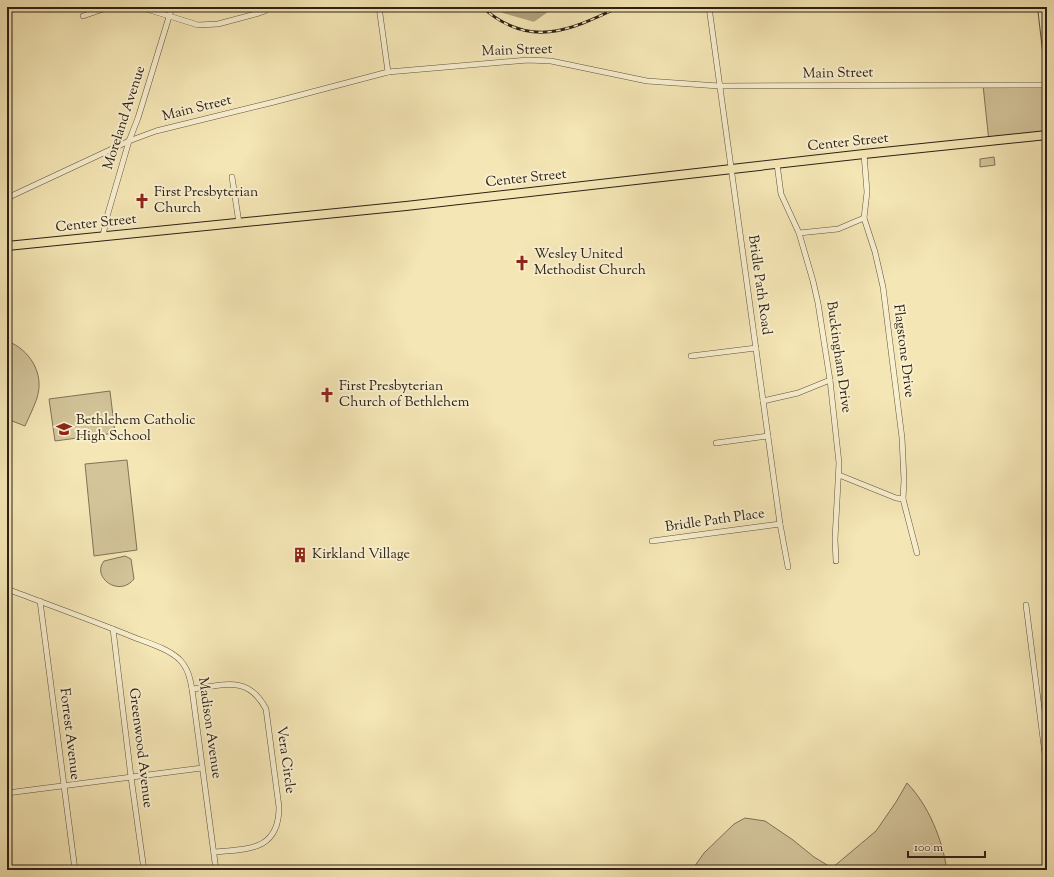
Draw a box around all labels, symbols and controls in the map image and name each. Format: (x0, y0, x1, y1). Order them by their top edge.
street label: Main Street (481, 40, 553, 62)
street label: Moreland Avenue (99, 63, 151, 173)
street label: Main Street (802, 63, 874, 85)
street label: Main Street (160, 91, 234, 127)
street label: Center Street (807, 129, 890, 157)
street label: Center Street (485, 165, 568, 193)
place label: First Presbyterian Church (154, 183, 258, 219)
church icon: First Presbyterian Church (133, 192, 151, 210)
street label: Center Street (55, 210, 138, 238)
street label: Bridle Path Road (742, 234, 776, 336)
place label: Wesley United Methodist Church (534, 245, 646, 281)
church icon: Wesley United Methodist Church (513, 254, 531, 272)
street label: Buckingham Drive (820, 300, 856, 414)
street label: Flagstone Drive (887, 303, 919, 399)
place label: First Presbyterian Church of Bethlehem (339, 377, 470, 413)
church icon: First Presbyterian Church of Bethlehem (318, 386, 336, 404)
place label: Bethlehem Catholic High School (76, 411, 196, 447)
school or university icon: Bethlehem Catholic High School (55, 420, 73, 438)
street label: Bridle Path Place (664, 504, 766, 538)
place label: Kirkland Village (312, 545, 410, 565)
building icon: Kirkland Village (291, 546, 309, 564)
street label: Madison Avenue (192, 676, 226, 780)
street label: Forrest Avenue (53, 687, 85, 781)
street label: Greenwood Avenue (123, 687, 157, 809)
street label: Vera Circle (270, 725, 300, 795)
scale bar (908, 833, 985, 859)
text: 100 m (914, 839, 943, 857)

